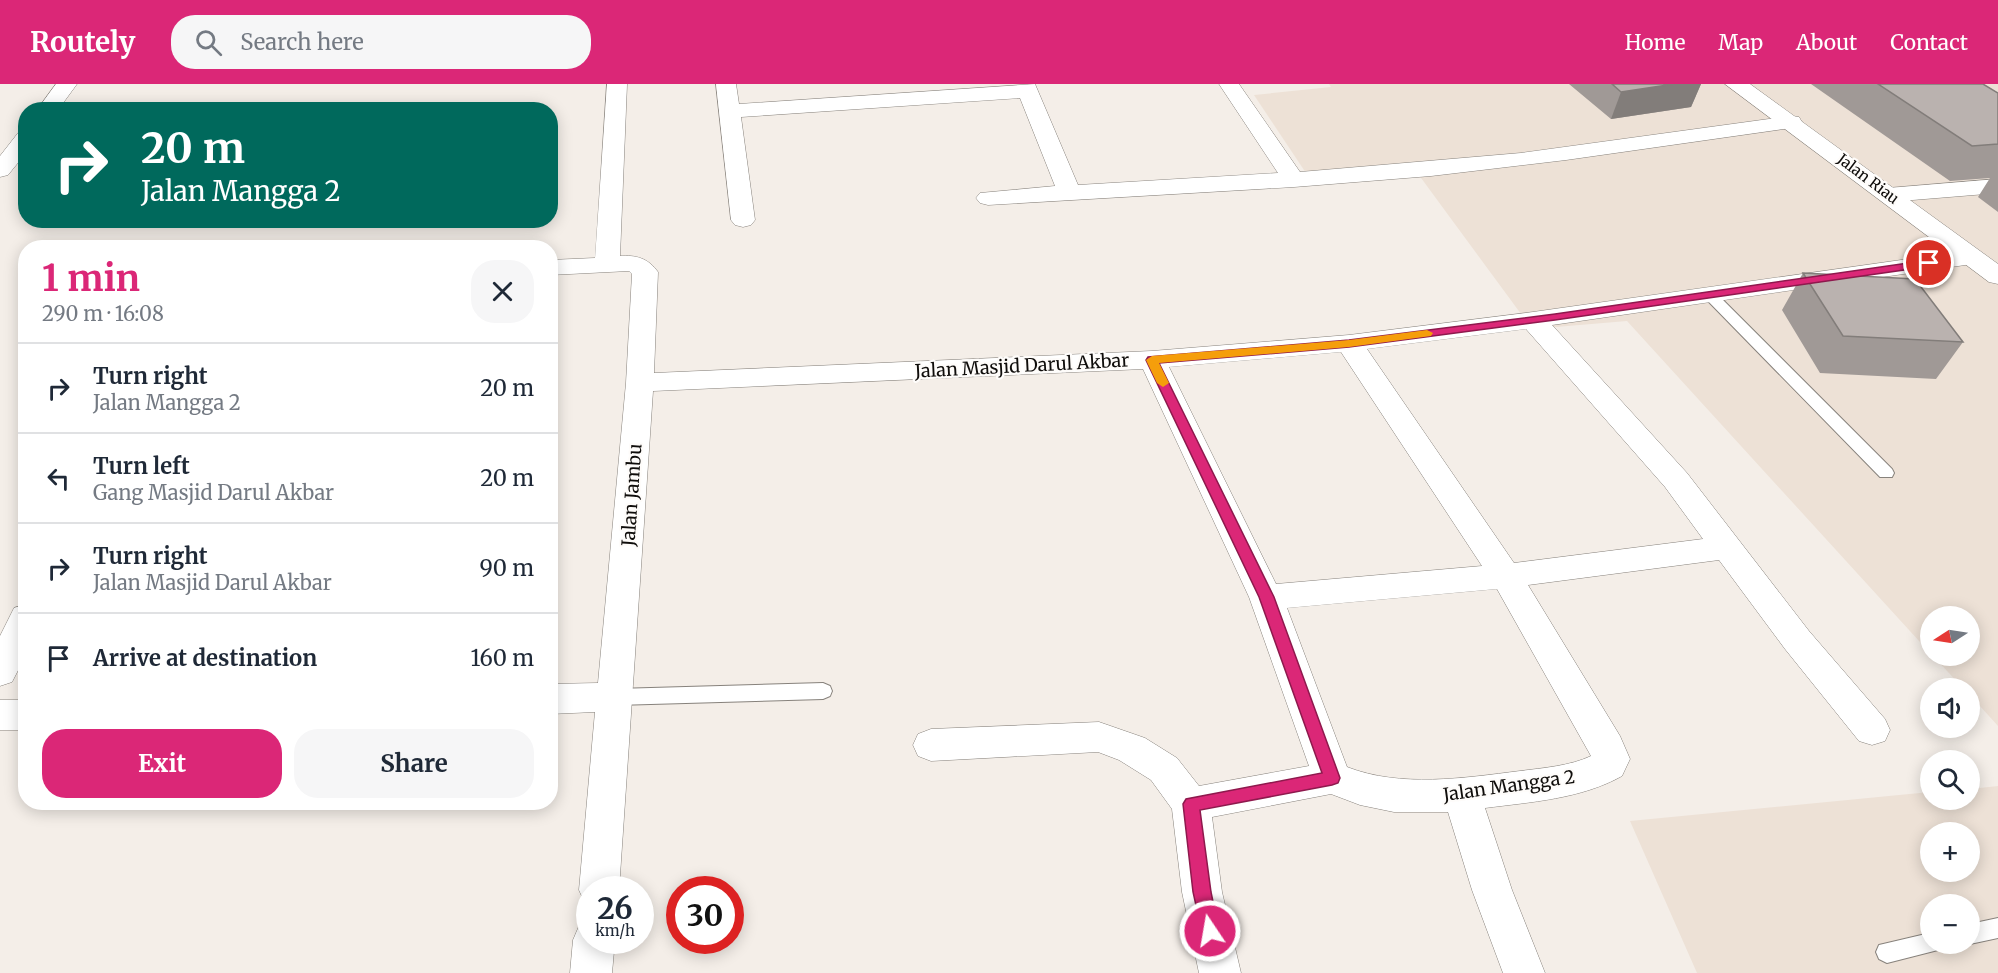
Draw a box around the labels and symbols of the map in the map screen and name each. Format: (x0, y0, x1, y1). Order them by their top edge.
street label: Jalan Riau (1833, 149, 1903, 208)
pin (1903, 237, 1954, 288)
street label: Jalan Masjid Darul Akbar (913, 348, 1130, 383)
street label: Jalan Jambu (616, 443, 647, 548)
north arrow (1920, 606, 1980, 666)
street label: Jalan Mangga 2 (1440, 765, 1576, 806)
speed limit sign: 30 (666, 876, 744, 954)
position arrow (1178, 899, 1242, 963)

